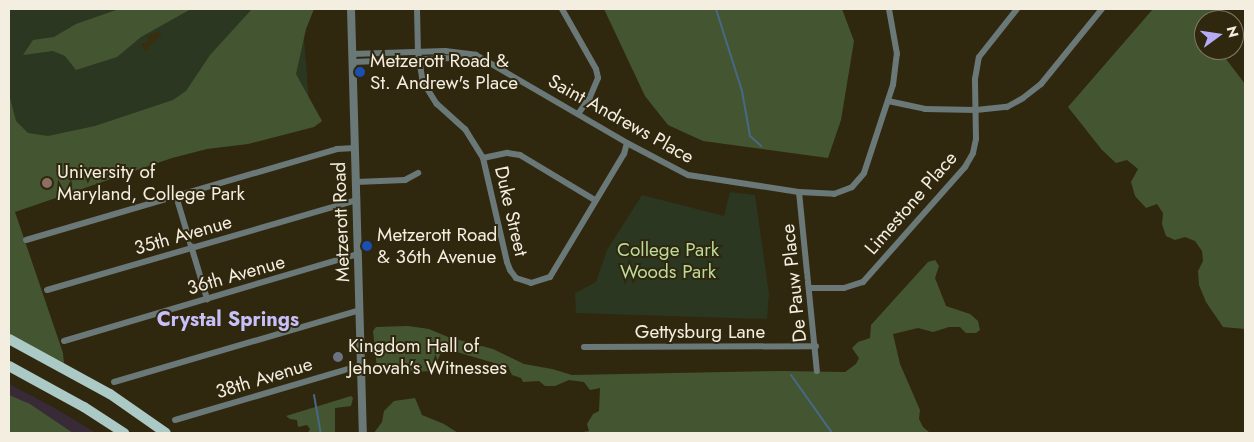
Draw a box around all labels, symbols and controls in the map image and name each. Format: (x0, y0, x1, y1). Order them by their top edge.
north arrow (1194, 10, 1244, 60)
text: N (1222, 24, 1244, 39)
place label: Metzerott Road & St. Andrew's Place (370, 50, 518, 94)
marker: Metzerott Road & St. Andrew's Place (354, 66, 366, 78)
street label: Saint Andrews Place (544, 70, 698, 168)
street label: Limestone Place (860, 147, 962, 259)
place label: University of Maryland, College Park (57, 161, 245, 205)
street label: Metzerott Road (328, 161, 354, 283)
street label: Duke Street (490, 164, 532, 258)
marker: University of Maryland, College Park (41, 177, 53, 189)
street label: 35th Avenue (132, 210, 234, 260)
street label: De Pauw Place (776, 223, 812, 343)
place label: Metzerott Road & 36th Avenue (377, 224, 497, 268)
park label: College Park Woods Park (617, 239, 719, 283)
marker: Metzerott Road & 36th Avenue (361, 240, 373, 252)
street label: 36th Avenue (184, 250, 288, 300)
district label: Crystal Springs (157, 307, 299, 331)
street label: Gettysburg Lane (635, 321, 765, 343)
place label: Kingdom Hall of Jehovah’s Witnesses (348, 335, 507, 379)
marker: Kingdom Hall of Jehovah’s Witnesses (332, 351, 344, 363)
street label: 38th Avenue (213, 352, 315, 404)

